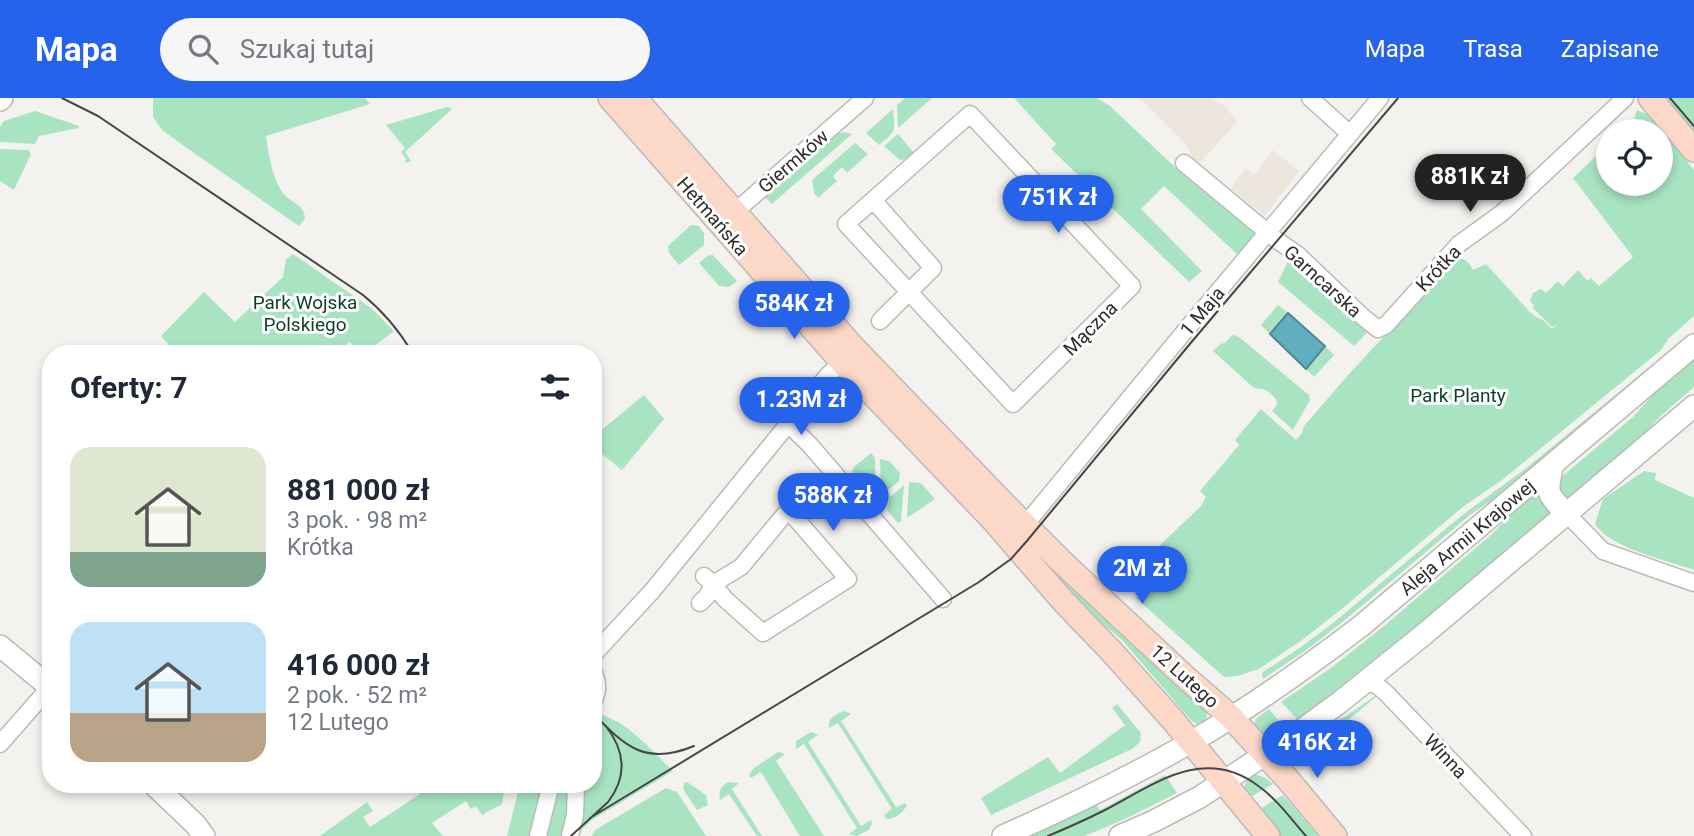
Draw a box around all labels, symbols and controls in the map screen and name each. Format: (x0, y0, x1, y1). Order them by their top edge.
search box (160, 18, 650, 81)
text: Mapa (35, 30, 118, 69)
icon: search (184, 30, 222, 68)
text: Szukaj tutaj (240, 34, 374, 64)
text: Mapa (1365, 35, 1425, 63)
text: Trasa (1463, 35, 1523, 63)
text: Zapisane (1561, 35, 1659, 63)
map controls (1596, 119, 1673, 196)
button: locate (1596, 119, 1673, 196)
street label: Giermków (754, 125, 833, 198)
pin: 881K zł (1405, 155, 1535, 214)
text: 881K zł (1431, 163, 1509, 190)
street label: Hetmańska (672, 172, 753, 261)
pin: 751K zł (993, 176, 1123, 235)
text: 751K zł (1019, 184, 1097, 211)
street label: Garncarska (1279, 240, 1366, 322)
street label: Krótka (1411, 240, 1466, 296)
pin: 584K zł (729, 282, 859, 341)
street label: 1 Maja (1175, 282, 1230, 341)
text: 584K zł (755, 290, 833, 317)
park label: Park Wojska Polskiego (253, 291, 357, 336)
street label: Mączna (1058, 296, 1122, 360)
icon: filters (536, 368, 574, 406)
text: Oferty: 7 (70, 370, 187, 405)
pin: 1.23M zł (729, 378, 873, 437)
park label: Park Planty (1410, 384, 1506, 407)
text: 1.23M zł (756, 386, 846, 413)
text: 881 000 zł (287, 472, 430, 507)
pin: 588K zł (768, 474, 898, 533)
street label: Aleja Armii Krajowej (1395, 474, 1539, 600)
icon: home (126, 475, 210, 559)
text: 588K zł (794, 482, 872, 509)
text: 3 pok. · 98 m² (287, 507, 427, 534)
text: Krótka (287, 534, 354, 561)
pin: 2M zł (1093, 546, 1191, 606)
text: 2M zł (1113, 555, 1171, 582)
street label: 12 Lutego (1146, 640, 1224, 713)
text: 416 000 zł (287, 647, 430, 682)
icon: home (126, 650, 210, 734)
text: 2 pok. · 52 m² (287, 682, 427, 709)
text: 12 Lutego (287, 709, 389, 736)
pin: 416K zł (1252, 720, 1382, 780)
text: 416K zł (1278, 729, 1356, 756)
street label: Winna (1419, 729, 1472, 783)

